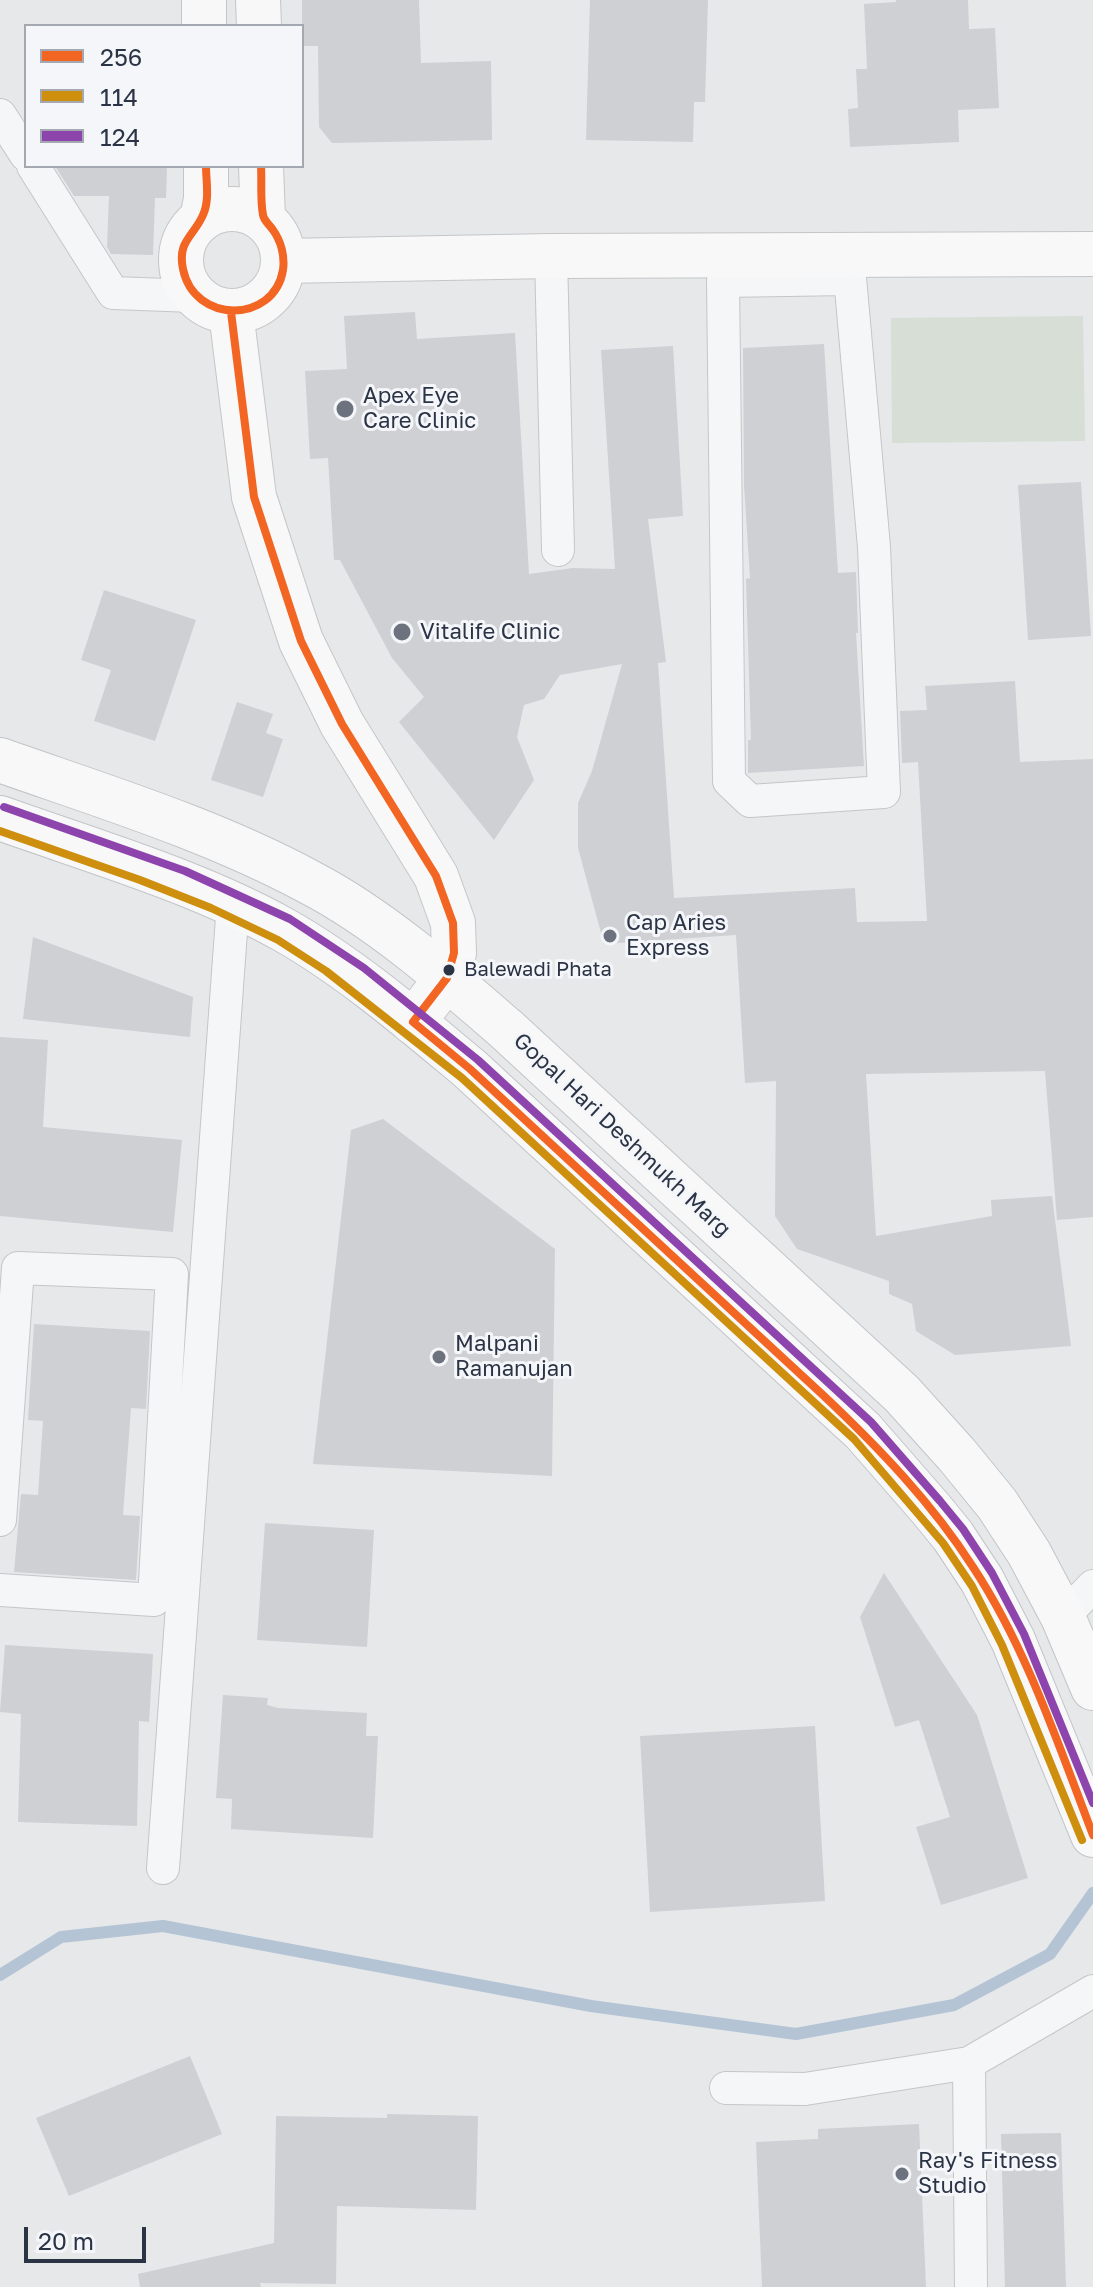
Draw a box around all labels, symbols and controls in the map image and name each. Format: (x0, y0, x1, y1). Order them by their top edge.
legend (24, 24, 304, 168)
text: 256 (100, 42, 142, 71)
text: 114 (100, 82, 138, 111)
text: 124 (100, 122, 140, 151)
place label: Apex Eye Care Clinic (363, 383, 476, 434)
marker: Apex Eye Care Clinic (334, 398, 356, 420)
place label: Vitalife Clinic (420, 619, 560, 645)
marker: Vitalife Clinic (391, 621, 413, 643)
place label: Cap Aries Express (626, 910, 726, 962)
marker: Cap Aries Express (601, 927, 619, 945)
place label: Balewadi Phata (464, 958, 612, 982)
marker: Balewadi Phata (441, 962, 457, 978)
street label: Gopal Hari Deshmukh Marg (508, 1027, 736, 1243)
place label: Malpani Ramanujan (455, 1331, 573, 1382)
marker: Malpani Ramanujan (430, 1348, 448, 1366)
place label: Ray's Fitness Studio (918, 2148, 1057, 2200)
marker: Ray's Fitness Studio (893, 2165, 911, 2183)
scale bar (28, 2211, 150, 2261)
text: 20 m (38, 2226, 94, 2255)

